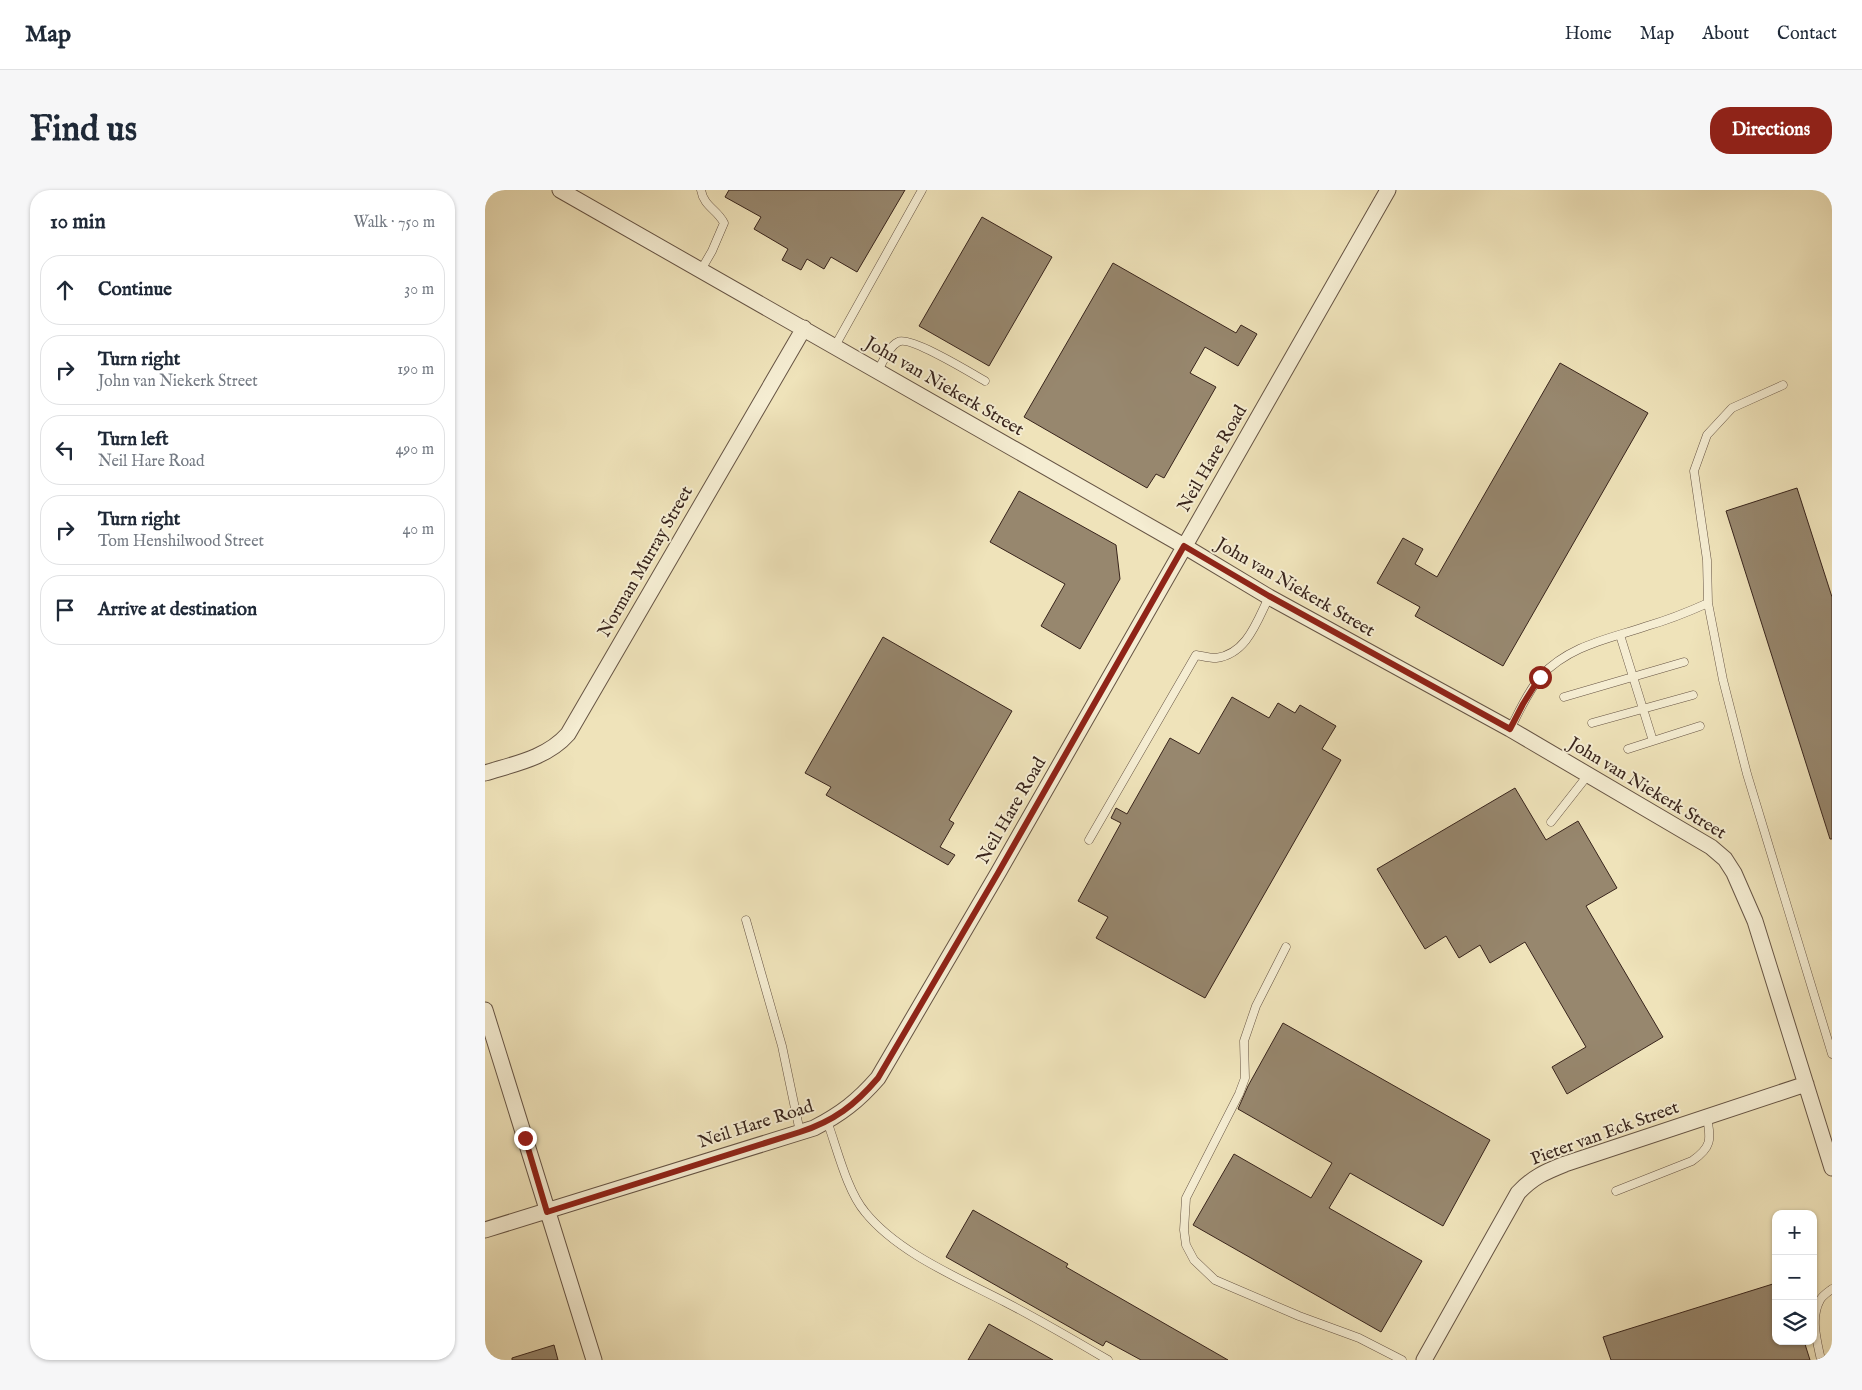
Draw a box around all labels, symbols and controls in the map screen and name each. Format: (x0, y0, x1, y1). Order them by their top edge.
text: Map (25, 19, 71, 50)
text: Home (1565, 23, 1612, 46)
text: Map (1640, 23, 1674, 46)
text: About (1702, 23, 1749, 46)
text: Contact (1777, 23, 1837, 46)
button: Directions (1710, 107, 1832, 154)
text: Find us (30, 108, 137, 153)
text: 10 min (50, 209, 106, 236)
text: Walk · 750 m (353, 213, 435, 233)
icon: ahead (51, 276, 79, 304)
text: Continue (98, 278, 172, 302)
text: 30 m (404, 280, 434, 300)
street label: John van Niekerk Street (859, 331, 1028, 442)
text: Turn right (98, 348, 180, 372)
icon: right (51, 356, 79, 384)
text: 190 m (397, 360, 434, 380)
text: John van Niekerk Street (98, 372, 258, 392)
street label: Neil Hare Road (1173, 401, 1253, 517)
text: Turn left (98, 428, 169, 452)
icon: left (51, 436, 79, 464)
text: 490 m (395, 440, 434, 460)
text: Neil Hare Road (98, 452, 204, 472)
street label: Norman Murray Street (593, 482, 699, 642)
text: Turn right (98, 508, 180, 532)
icon: right (51, 516, 79, 544)
text: 40 m (402, 520, 434, 540)
text: Tom Henshilwood Street (98, 532, 264, 552)
street label: John van Niekerk Street (1210, 532, 1379, 643)
icon: arrive (51, 596, 79, 624)
text: Arrive at destination (98, 598, 257, 622)
route start (1529, 666, 1552, 689)
street label: John van Niekerk Street (1562, 732, 1730, 845)
street label: Neil Hare Road (972, 753, 1052, 869)
street label: Neil Hare Road (695, 1095, 817, 1154)
street label: Pieter van Eck Street (1528, 1096, 1682, 1172)
route end (514, 1127, 537, 1150)
map controls (1772, 1210, 1817, 1345)
button: + (1772, 1210, 1817, 1255)
button: − (1772, 1255, 1817, 1300)
button: layers (1772, 1300, 1817, 1345)

